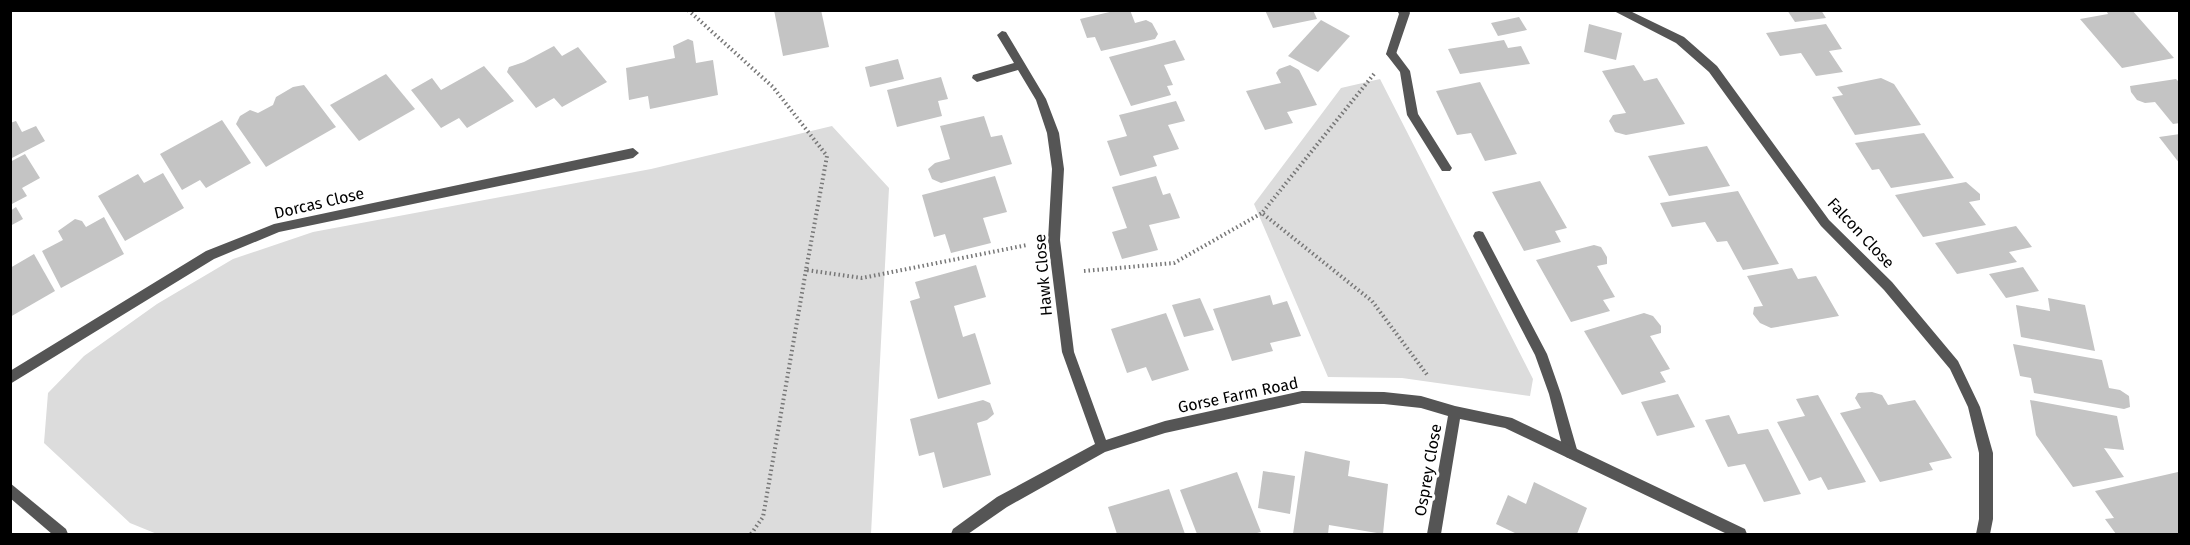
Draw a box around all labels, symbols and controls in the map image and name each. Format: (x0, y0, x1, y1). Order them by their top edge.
street label: Dorcas Close (272, 183, 366, 223)
street label: Falcon Close (1824, 194, 1898, 272)
street label: Hawk Close (1030, 233, 1056, 317)
street label: Gorse Farm Road (1176, 373, 1300, 417)
street label: Osprey Close (1411, 422, 1445, 518)

